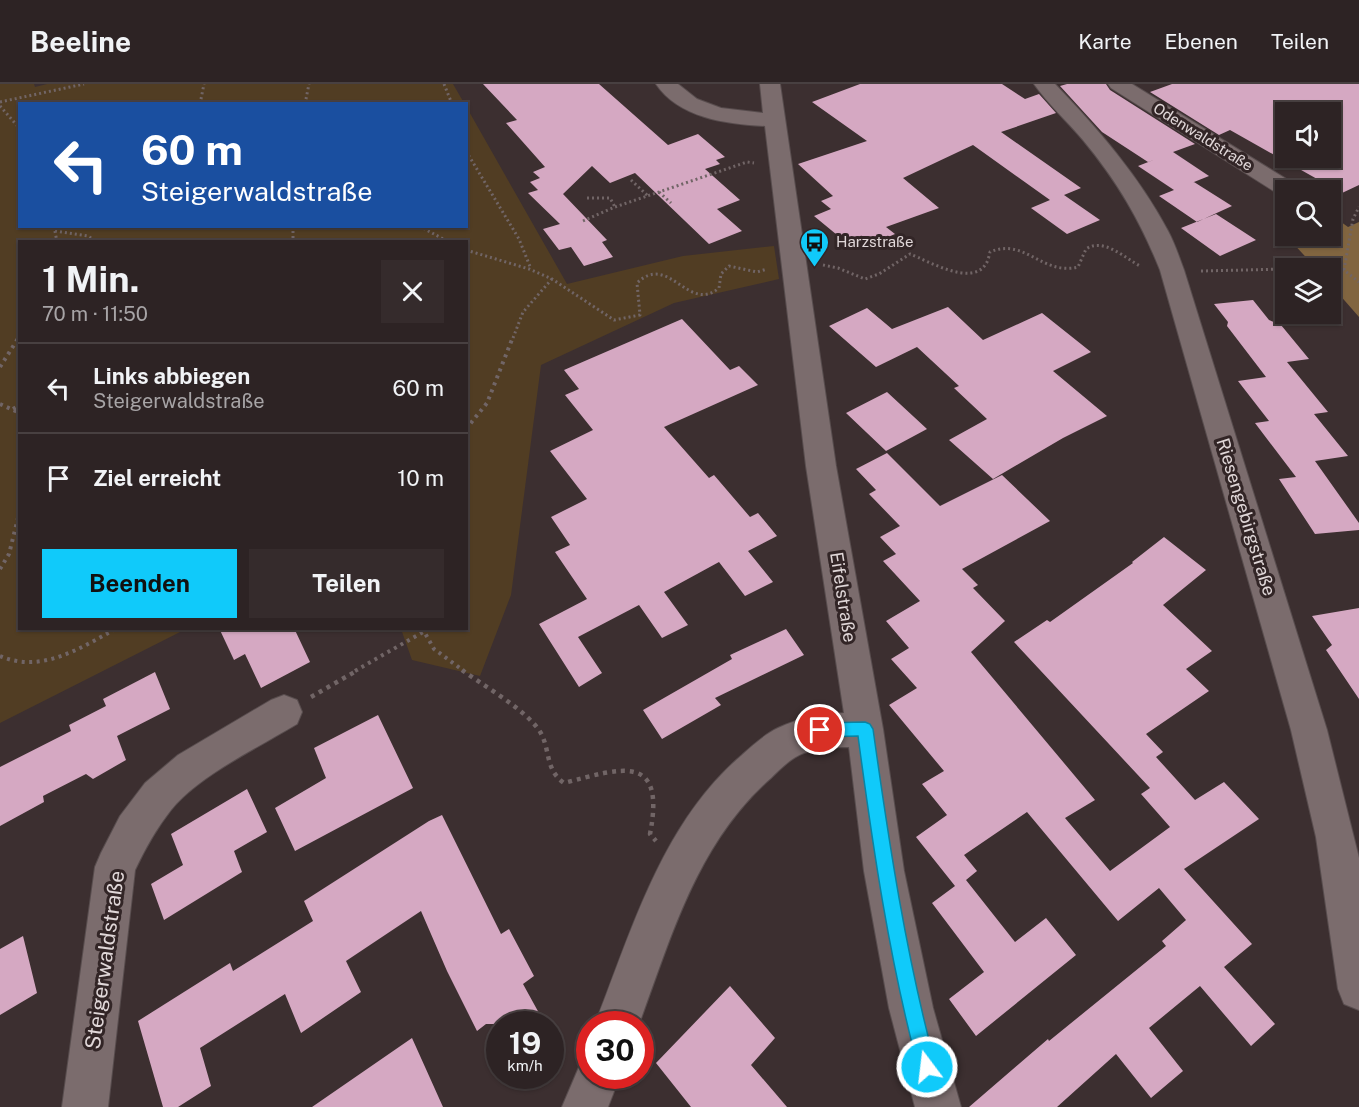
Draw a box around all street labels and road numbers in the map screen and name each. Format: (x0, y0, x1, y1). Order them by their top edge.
street label: Odenwaldstraße (1150, 99, 1256, 174)
street label: Riesengebirgstraße (1212, 435, 1280, 598)
street label: Eifelstraße (826, 550, 861, 644)
street label: Steigerwaldstraße (80, 869, 129, 1051)

